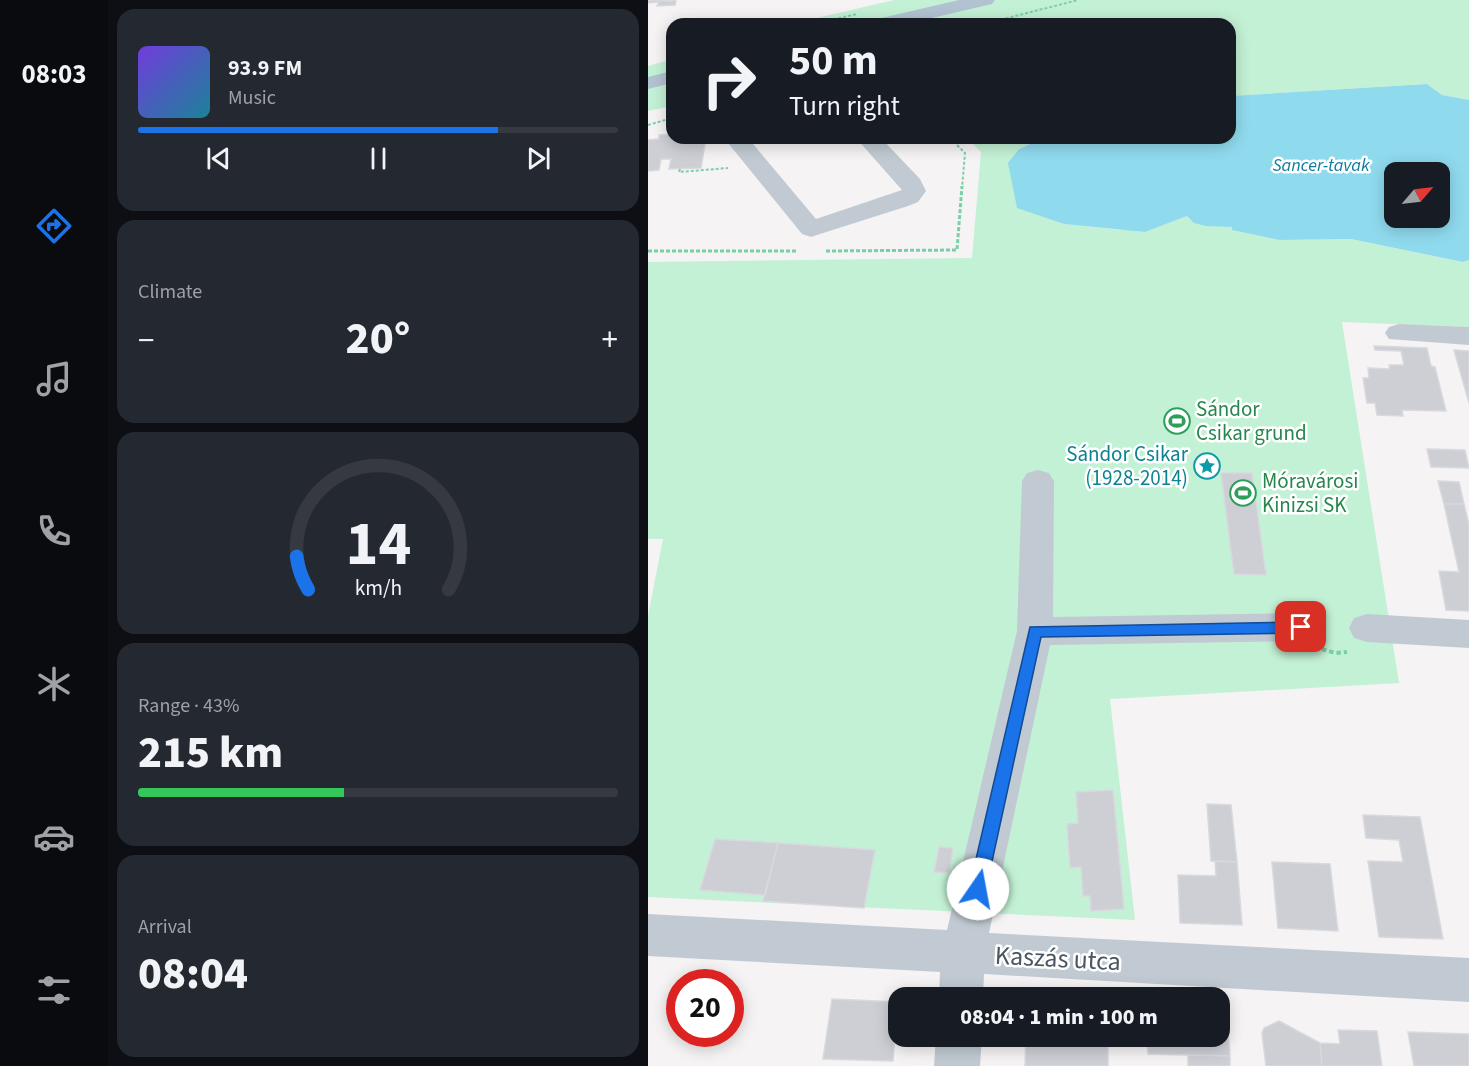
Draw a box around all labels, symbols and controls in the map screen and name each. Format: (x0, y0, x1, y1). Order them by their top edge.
text: 50 m (789, 31, 878, 91)
icon: right (690, 42, 768, 120)
text: 93.9 FM (228, 52, 302, 84)
text: 08:03 (21, 55, 87, 94)
text: Music (228, 84, 276, 112)
text: Turn right (789, 87, 900, 126)
icon: previous (202, 142, 235, 175)
icon: pause (362, 142, 395, 175)
icon: next (522, 142, 555, 175)
water label: Sancer-tavak (1272, 153, 1370, 178)
north arrow (1384, 162, 1450, 228)
map controls (1384, 162, 1450, 228)
icon: directions (33, 205, 75, 247)
text: Climate (138, 278, 202, 306)
text: 20° (346, 307, 410, 371)
text: − (138, 317, 154, 364)
text: + (602, 317, 618, 364)
icon: music (33, 358, 75, 400)
place label: Sándor Csikar grund (1196, 394, 1307, 448)
sports icon: Sándor Csikar grund (1162, 406, 1192, 436)
place label: Sándor Csikar (1928-2014) (1066, 439, 1189, 493)
place icon: Sándor Csikar (1928-2014) (1192, 451, 1222, 481)
place label: Móravárosi Kinizsi SK (1262, 466, 1358, 520)
sports icon: Móravárosi Kinizsi SK (1228, 478, 1258, 508)
text: 14 (345, 500, 411, 589)
icon: phone (33, 510, 75, 552)
text: km/h (354, 573, 402, 604)
pin (1275, 601, 1326, 652)
icon: arrive (1284, 610, 1317, 643)
icon: climate (33, 663, 75, 705)
text: Range · 43% (138, 692, 239, 720)
text: 215 km (138, 721, 283, 785)
icon: car (33, 816, 75, 858)
position arrow (946, 857, 1010, 921)
text: Arrival (138, 913, 192, 941)
street label: Kaszás utca (994, 937, 1122, 980)
text: 08:04 (138, 942, 248, 1006)
icon: filters (33, 969, 75, 1011)
speed limit sign: 20 (666, 969, 744, 1047)
text: 08:04 · 1 min · 100 m (960, 1001, 1158, 1033)

